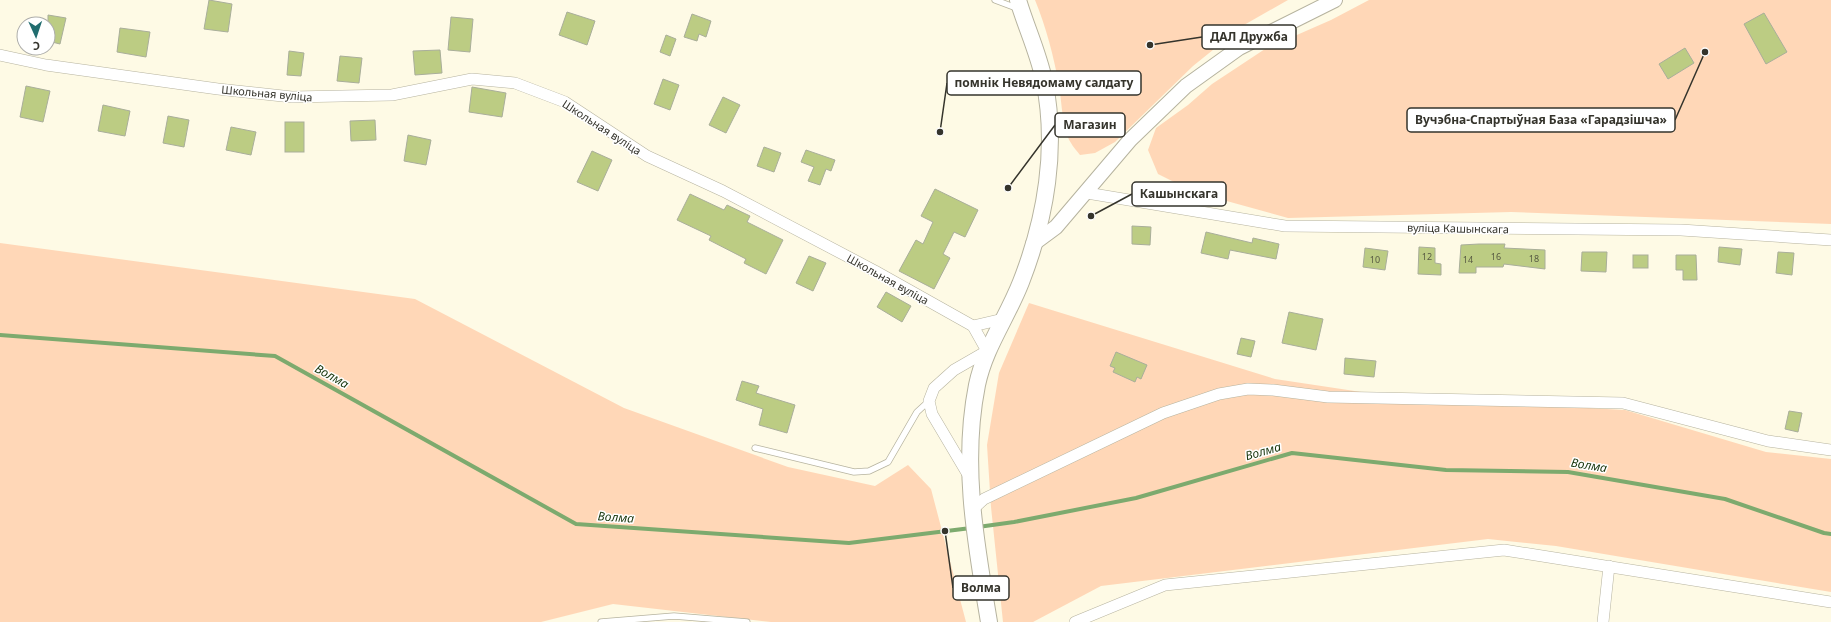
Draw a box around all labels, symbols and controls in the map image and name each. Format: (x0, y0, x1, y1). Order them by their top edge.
north arrow (16, 16, 56, 56)
callout: ДАЛ Дружба (1202, 25, 1296, 49)
text: ДАЛ Дружба (1210, 28, 1288, 45)
text: С (33, 39, 40, 54)
callout: помнік Невядомаму салдату (947, 71, 1141, 95)
text: помнік Невядомаму салдату (955, 74, 1134, 91)
street label: Школьная вуліца (221, 82, 313, 104)
street label: Школьная вуліца (560, 96, 644, 158)
callout: Вучэбна-Спартыўная База «Гарадзішча» (1407, 108, 1675, 132)
text: Вучэбна-Спартыўная База «Гарадзішча» (1415, 111, 1667, 128)
callout: Магазин (1055, 113, 1125, 137)
text: Магазин (1063, 116, 1117, 133)
callout: Кашынскага (1132, 182, 1226, 206)
text: Кашынскага (1140, 185, 1218, 202)
street label: вуліца Кашынскага (1407, 220, 1509, 236)
street label: Школьная вуліца (844, 250, 932, 308)
house number: 12 (1422, 250, 1432, 263)
house number: 16 (1491, 250, 1501, 263)
house number: 18 (1529, 252, 1539, 265)
house number: 10 (1370, 253, 1380, 266)
house number: 14 (1463, 253, 1473, 266)
water label: Волма (312, 360, 352, 392)
water label: Волма (1243, 438, 1283, 464)
water label: Волма (1570, 454, 1608, 476)
water label: Волма (597, 507, 635, 527)
callout: Волма (953, 576, 1009, 600)
text: Волма (961, 579, 1001, 596)

